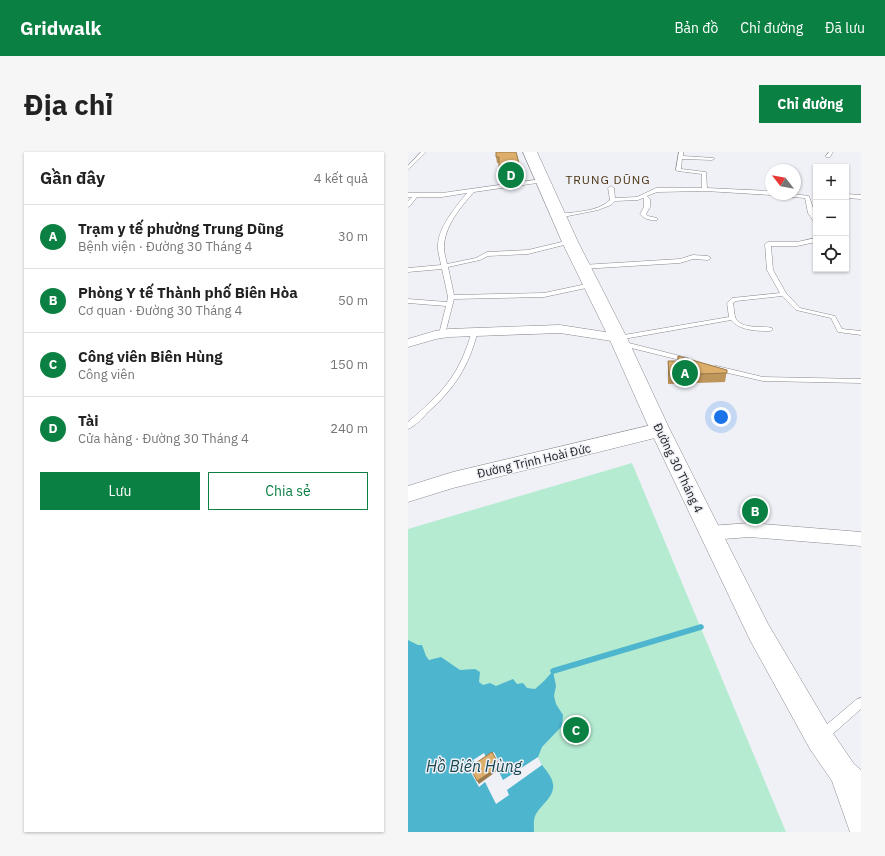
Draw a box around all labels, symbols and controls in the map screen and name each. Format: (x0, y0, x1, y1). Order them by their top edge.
text: Gridwalk (20, 16, 102, 40)
text: Bản đồ (674, 19, 718, 37)
text: Chỉ đường (740, 19, 803, 37)
text: Đã lưu (825, 19, 865, 37)
button: Chỉ đường (759, 85, 861, 123)
text: Địa chỉ (24, 86, 113, 123)
pin: D (498, 160, 524, 190)
north arrow (765, 164, 801, 200)
map controls (813, 164, 849, 272)
button: + (813, 164, 849, 200)
text: Gần đây (40, 167, 105, 189)
text: 4 kết quả (314, 170, 368, 187)
district label: TRUNG DŨNG (565, 172, 651, 187)
button: − (813, 200, 849, 236)
text: Trạm y tế phường Trung Dũng (78, 219, 283, 238)
text: A (49, 228, 57, 245)
text: 30 m (338, 228, 368, 245)
button: locate (813, 236, 849, 272)
text: Bệnh viện · Đường 30 Tháng 4 (78, 238, 252, 255)
text: Phòng Y tế Thành phố Biên Hòa (78, 283, 298, 302)
text: B (49, 292, 57, 309)
text: 50 m (338, 292, 368, 309)
text: Cơ quan · Đường 30 Tháng 4 (78, 302, 242, 319)
text: Công viên Biên Hùng (78, 347, 222, 366)
text: C (49, 356, 57, 373)
text: 150 m (330, 356, 368, 373)
pin: A (672, 358, 698, 388)
text: Công viên (78, 366, 135, 383)
your location (711, 407, 731, 427)
text: Tài (78, 411, 99, 430)
text: D (48, 420, 58, 437)
text: 240 m (330, 420, 368, 437)
street label: Đường 30 Tháng 4 (650, 420, 707, 515)
text: Cửa hàng · Đường 30 Tháng 4 (78, 430, 249, 447)
street label: Đường Trịnh Hoài Đức (476, 440, 592, 481)
button: Lưu (40, 472, 200, 510)
button: Chia sẻ (208, 472, 368, 510)
pin: B (742, 496, 768, 526)
pin: C (563, 715, 589, 745)
water label: Hồ Biên Hùng (426, 756, 523, 776)

